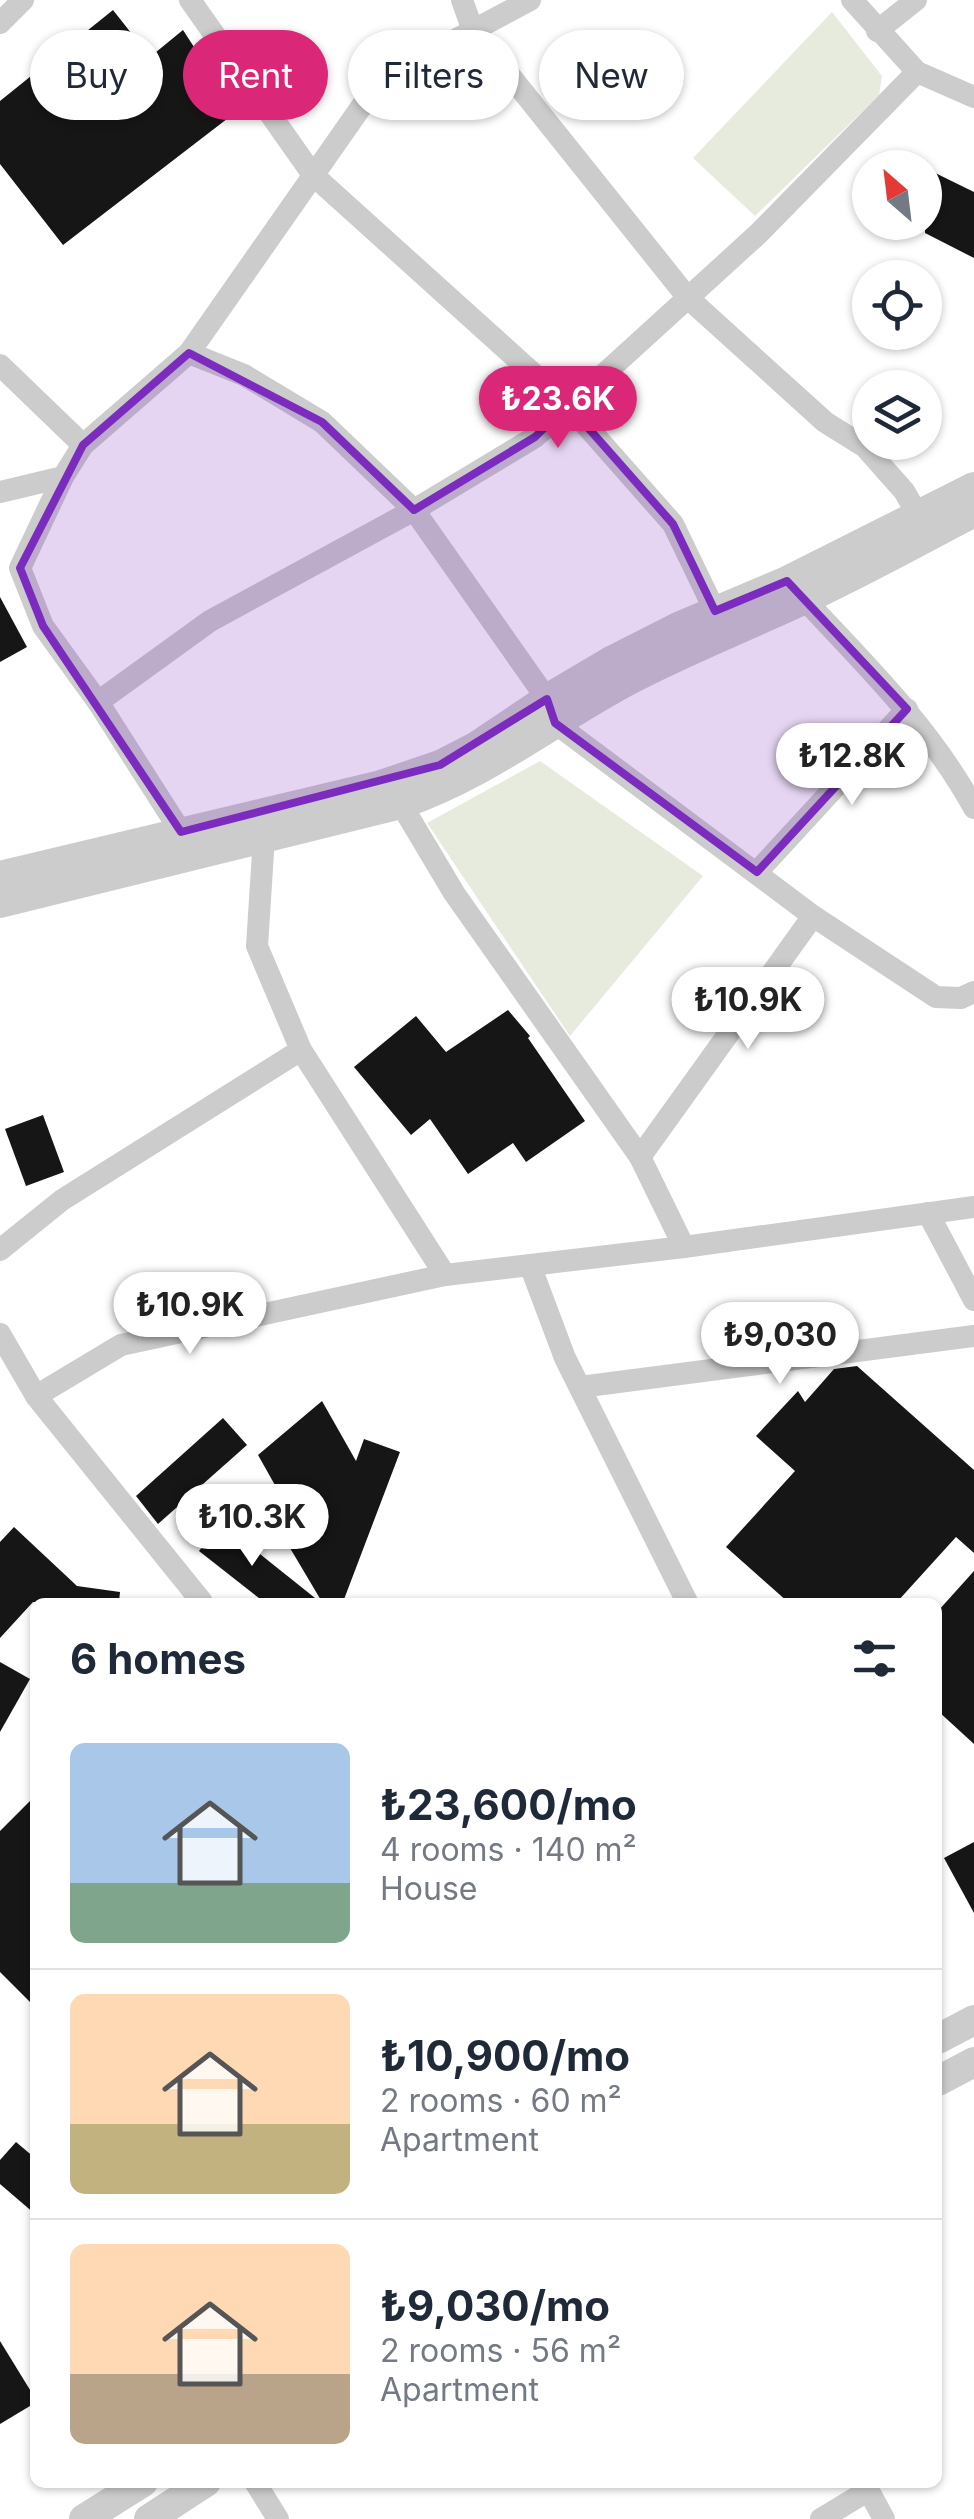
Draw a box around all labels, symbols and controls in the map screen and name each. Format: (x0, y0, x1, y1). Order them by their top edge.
chip: Buy (30, 30, 163, 120)
chip: Rent (183, 30, 328, 120)
chip: Filters (348, 30, 519, 120)
chip: New (539, 30, 684, 120)
north arrow (852, 150, 942, 240)
map controls (852, 150, 942, 460)
button: locate (852, 260, 942, 350)
pin: ₺23.6K (477, 366, 639, 451)
button: layers (852, 370, 942, 460)
text: ₺23.6K (501, 379, 615, 418)
pin: ₺12.8K (771, 723, 933, 808)
text: ₺12.8K (798, 736, 906, 775)
pin: ₺10.9K (667, 967, 829, 1052)
text: ₺10.9K (693, 980, 803, 1019)
pin: ₺10.9K (109, 1272, 271, 1357)
text: ₺10.9K (135, 1285, 245, 1324)
pin: ₺9,030 (699, 1302, 861, 1387)
text: ₺9,030 (723, 1315, 837, 1354)
pin: ₺10.3K (171, 1484, 333, 1569)
text: ₺10.3K (198, 1497, 306, 1536)
icon: filters (847, 1631, 902, 1686)
text: 6 homes (70, 1633, 246, 1684)
text: ₺23,600/mo (380, 1779, 637, 1830)
icon: home (150, 1783, 270, 1903)
text: 4 rooms · 140 m² (380, 1830, 637, 1869)
text: House (380, 1869, 477, 1908)
text: ₺10,900/mo (380, 2030, 630, 2081)
icon: home (150, 2034, 270, 2154)
text: 2 rooms · 60 m² (380, 2081, 622, 2120)
text: Apartment (380, 2120, 539, 2159)
text: ₺9,030/mo (380, 2280, 610, 2331)
icon: home (150, 2284, 270, 2404)
text: 2 rooms · 56 m² (380, 2331, 621, 2370)
text: Apartment (380, 2370, 539, 2409)

